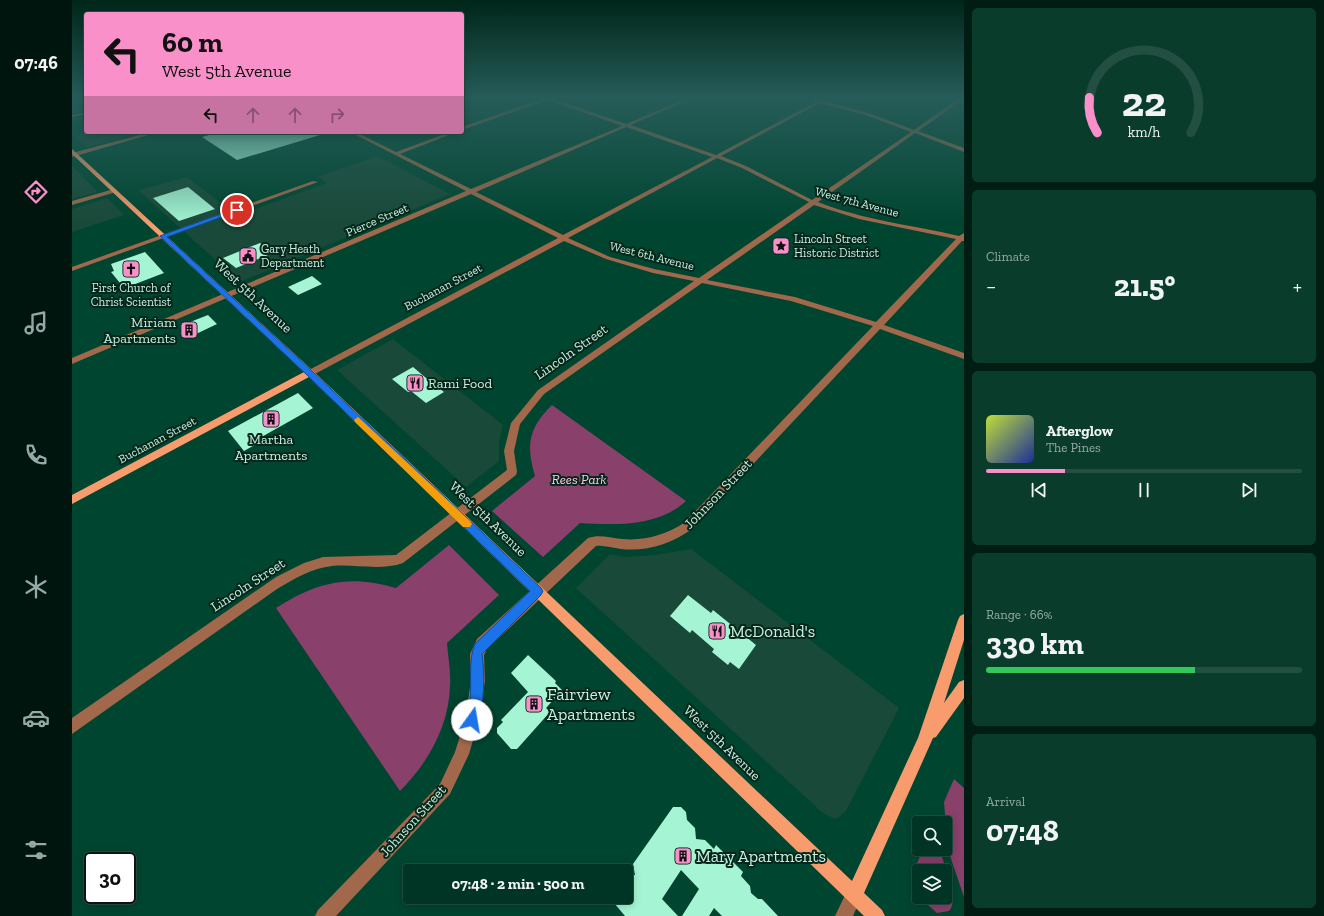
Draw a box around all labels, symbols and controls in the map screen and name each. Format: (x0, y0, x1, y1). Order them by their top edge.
text: 60 m (162, 26, 223, 59)
icon: left (96, 28, 148, 80)
text: 07:46 (14, 52, 58, 74)
text: West 5th Avenue (162, 60, 291, 82)
text: 22 (1122, 77, 1166, 127)
icon: left (200, 104, 222, 126)
icon: ahead (242, 104, 264, 126)
icon: ahead (284, 104, 306, 126)
icon: right (326, 104, 348, 126)
text: km/h (1128, 123, 1160, 140)
icon: directions (22, 178, 50, 206)
street label: West 7th Avenue (814, 184, 901, 220)
pin (220, 193, 254, 227)
icon: arrive (226, 199, 248, 221)
street label: Pierce Street (344, 200, 411, 239)
place label: Lincoln Street Historic District (794, 232, 879, 260)
place icon: Lincoln Street Historic District (771, 236, 791, 256)
street label: West 6th Avenue (608, 239, 696, 273)
place label: Gary Heath Department (261, 242, 325, 270)
public building icon: Gary Heath Department (238, 246, 258, 266)
text: Climate (986, 249, 1030, 264)
street label: West 5th Avenue (210, 255, 296, 337)
church icon: First Church of Christ Scientist (121, 259, 141, 279)
street label: Buchanan Street (402, 260, 485, 313)
text: 21.5° (1114, 268, 1175, 304)
text: − (986, 273, 996, 300)
text: + (1293, 273, 1302, 300)
place label: First Church of Christ Scientist (91, 281, 172, 309)
icon: music (22, 309, 50, 337)
place label: Miriam Apartments (103, 314, 176, 347)
building icon: Miriam Apartments (179, 320, 199, 340)
street label: Lincoln Street (531, 320, 611, 383)
restaurant icon: Rami Food (405, 373, 425, 393)
place label: Rami Food (428, 375, 492, 392)
building icon: Martha Apartments (261, 409, 281, 429)
street label: Buchanan Street (116, 413, 199, 466)
text: Afterglow (1046, 422, 1113, 440)
place label: Martha Apartments (235, 431, 307, 464)
text: The Pines (1046, 440, 1101, 455)
icon: phone (22, 441, 50, 469)
street label: Johnson Street (680, 455, 756, 532)
park label: Rees Park (551, 471, 607, 488)
street label: West 5th Avenue (446, 478, 530, 560)
icon: previous (1028, 479, 1050, 501)
icon: pause (1133, 479, 1155, 501)
icon: next (1238, 479, 1260, 501)
street label: Lincoln Street (208, 554, 289, 615)
icon: climate (22, 573, 50, 601)
text: Range · 66% (986, 607, 1052, 622)
restaurant icon: McDonald's (707, 621, 727, 641)
place label: McDonald's (730, 621, 815, 641)
text: 330 km (986, 626, 1084, 662)
place label: Fairview Apartments (547, 684, 635, 724)
building icon: Fairview Apartments (524, 694, 544, 714)
position arrow (451, 699, 493, 741)
street label: West 5th Avenue (680, 702, 764, 784)
icon: car (22, 704, 50, 732)
street label: Johnson Street (376, 781, 450, 860)
text: Arrival (986, 794, 1025, 809)
text: 07:48 (986, 813, 1059, 849)
map controls (912, 816, 952, 904)
button: search (912, 816, 952, 856)
icon: filters (22, 836, 50, 864)
building icon: Mary Apartments (673, 846, 693, 866)
place label: Mary Apartments (696, 846, 826, 866)
speed limit sign: 30 (84, 852, 136, 904)
button: layers (912, 864, 952, 904)
text: 07:48 · 2 min · 500 m (452, 875, 584, 893)

